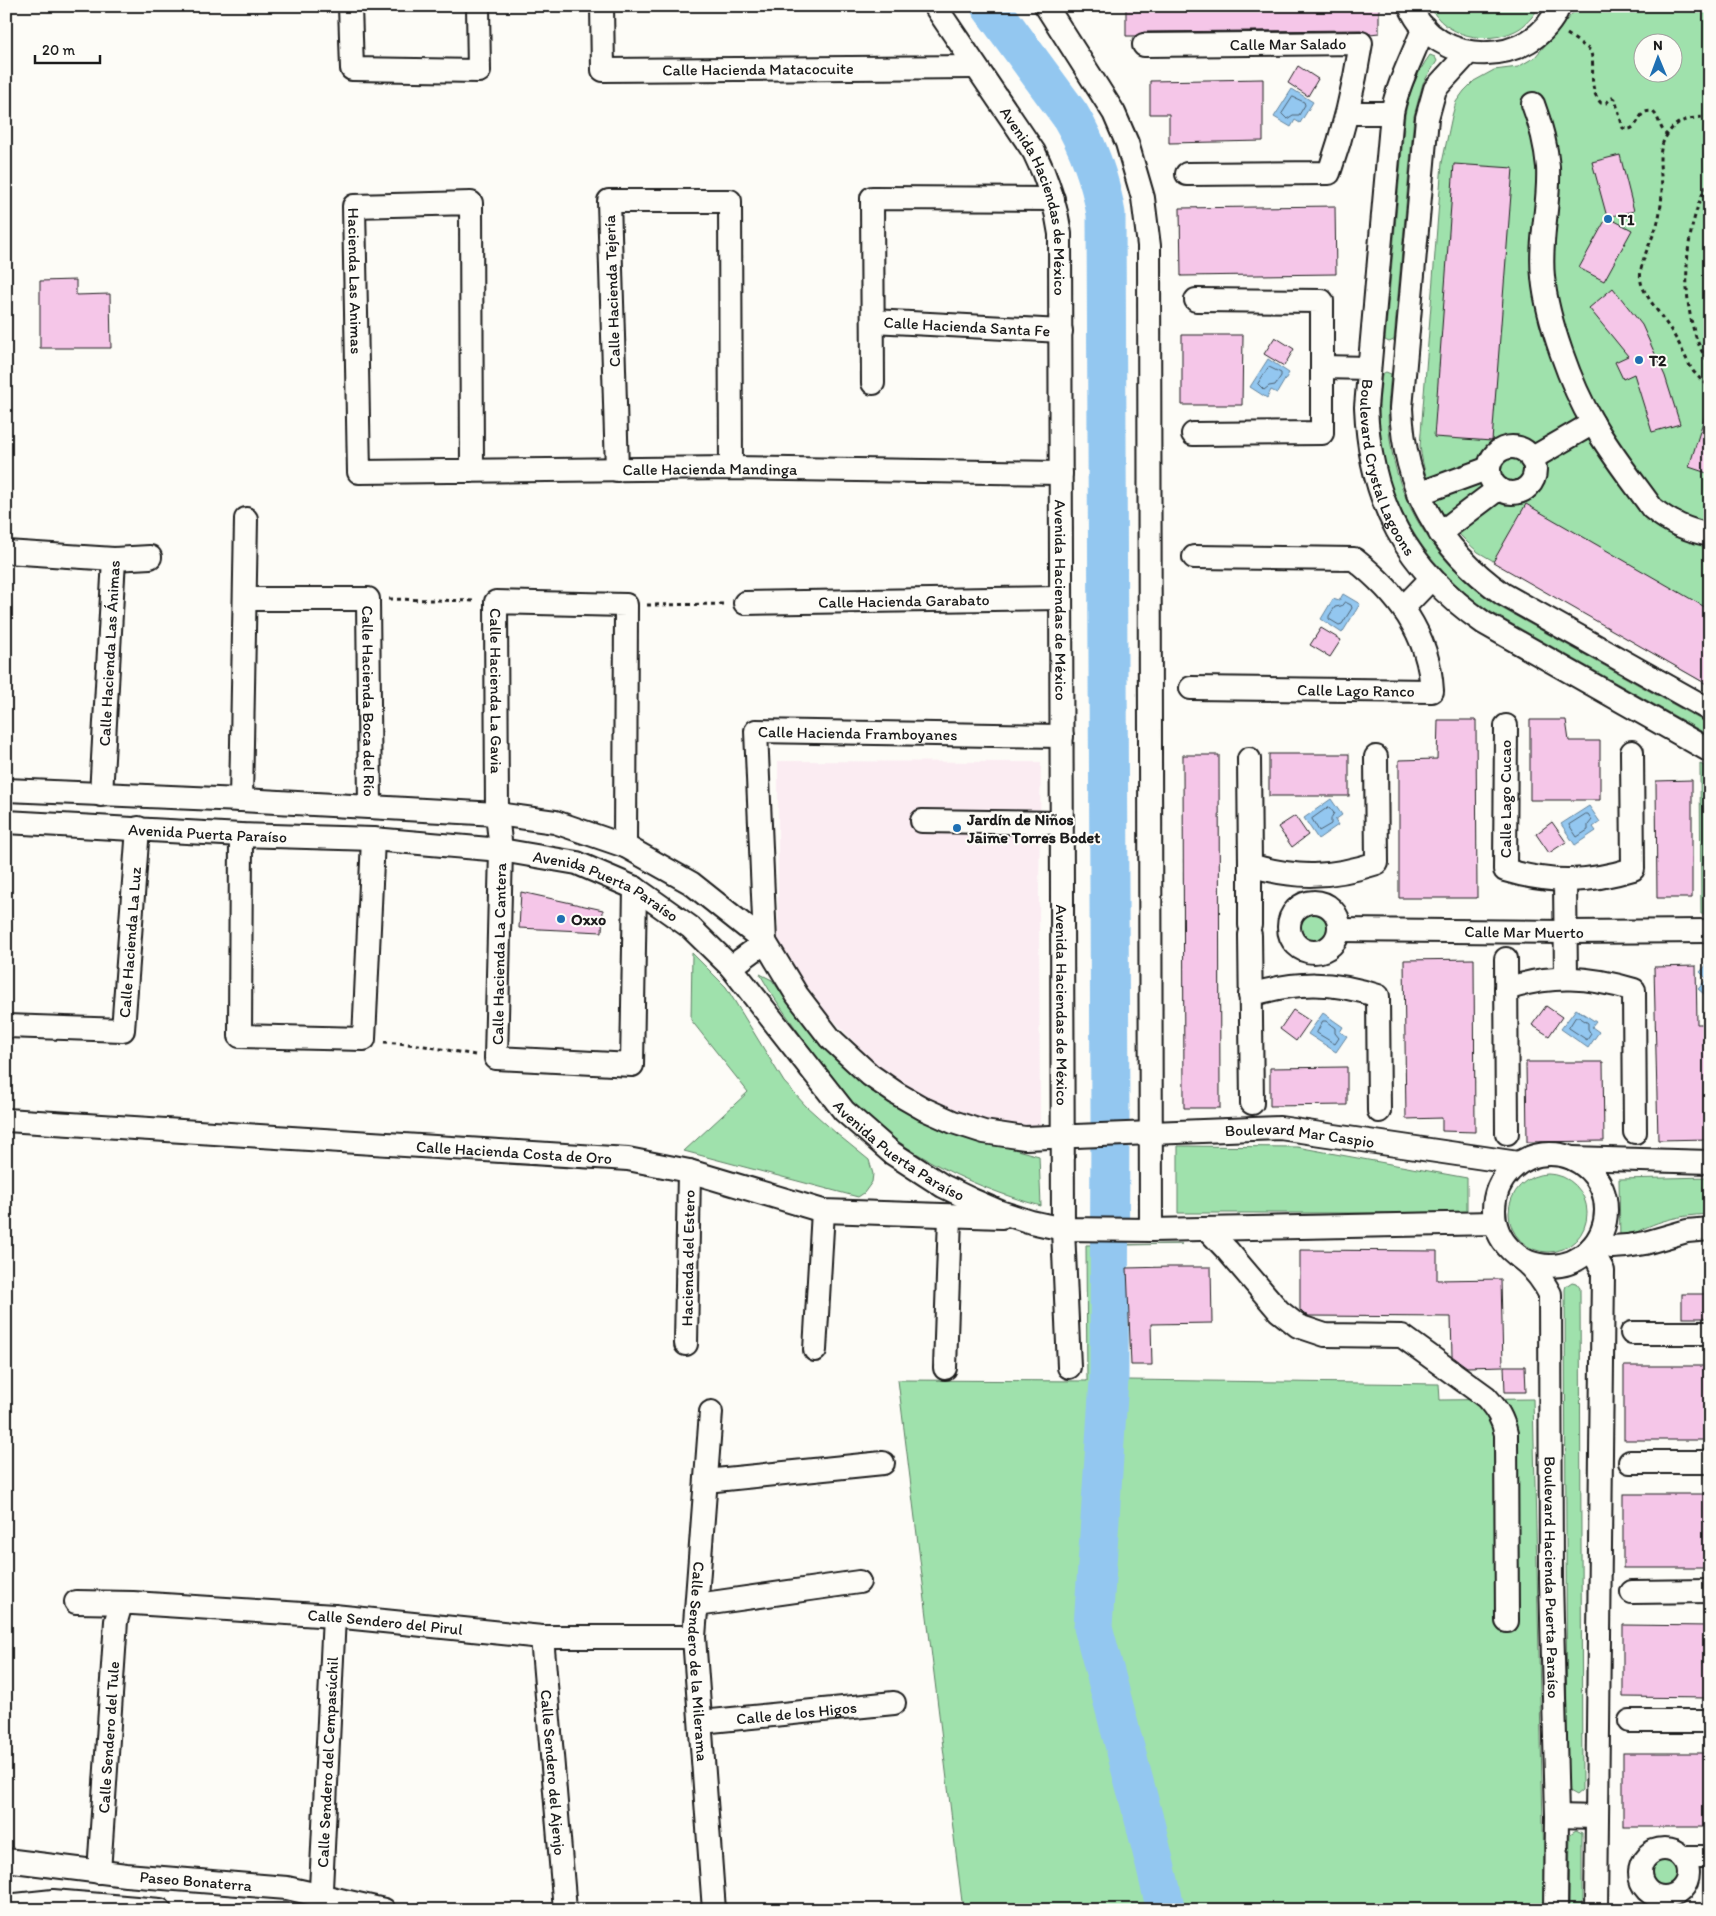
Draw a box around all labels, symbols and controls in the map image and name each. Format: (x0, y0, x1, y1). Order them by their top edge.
scale bar (35, 32, 100, 64)
north arrow (1634, 32, 1684, 82)
street label: Calle Mar Salado (1230, 34, 1346, 54)
text: N (1653, 37, 1663, 54)
text: 20 m (42, 41, 76, 59)
street label: Calle Hacienda Matacocuite (662, 58, 854, 79)
street label: Avenida Haciendas de México (996, 103, 1070, 296)
street label: Hacienda Las Animas (345, 208, 366, 354)
place label: T1 (1617, 210, 1635, 229)
marker: T1 (1602, 213, 1614, 225)
street label: Calle Hacienda Tejería (600, 214, 624, 367)
street label: Calle Hacienda Santa Fe (883, 312, 1051, 340)
place label: T2 (1648, 351, 1667, 370)
marker: T2 (1633, 354, 1645, 366)
street label: Boulevard Crystal Lagoons (1356, 378, 1420, 559)
street label: Calle Hacienda Mandinga (622, 458, 798, 479)
street label: Avenida Haciendas de México (1051, 500, 1071, 701)
street label: Calle Hacienda Las Ánimas (94, 560, 123, 747)
street label: Calle Hacienda Garabato (818, 590, 990, 611)
street label: Calle Hacienda Boca del Río (359, 605, 379, 797)
street label: Calle Hacienda La Gavia (487, 608, 506, 775)
street label: Calle Lago Ranco (1297, 680, 1415, 700)
street label: Calle Hacienda Framboyanes (758, 722, 958, 744)
street label: Calle Lago Cucao (1496, 740, 1515, 858)
place label: Jardín de Niños Jaime Torres Bodet (966, 810, 1100, 847)
street label: Avenida Puerta Paraíso (128, 819, 287, 846)
marker: Jardín de Niños Jaime Torres Bodet (951, 822, 963, 834)
street label: Avenida Puerta Paraíso (532, 846, 682, 925)
street label: Calle Hacienda La Cantera (488, 862, 510, 1045)
street label: Calle Hacienda La Luz (114, 866, 145, 1019)
street label: Avenida Haciendas de México (1053, 905, 1072, 1106)
place label: Oxxo (571, 910, 606, 929)
marker: Oxxo (555, 913, 567, 925)
street label: Calle Mar Muerto (1464, 922, 1584, 942)
street label: Avenida Puerta Paraíso (830, 1096, 968, 1205)
street label: Boulevard Mar Caspio (1224, 1118, 1376, 1151)
street label: Calle Hacienda Costa de Oro (415, 1136, 613, 1167)
street label: Hacienda del Estero (677, 1190, 698, 1326)
street label: Boulevard Hacienda Puerta Paraíso (1541, 1456, 1564, 1699)
street label: Calle Sendero de la Milerama (684, 1561, 713, 1762)
street label: Calle Sendero del Pirul (307, 1605, 464, 1639)
street label: Calle Sendero del Cempasúchil (313, 1656, 342, 1868)
street label: Calle Sendero del Tule (93, 1661, 123, 1814)
street label: Calle Sendero del Ajenjo (537, 1689, 570, 1856)
street label: Calle de los Higos (735, 1697, 858, 1728)
street label: Paseo Bonaterra (139, 1867, 253, 1895)

